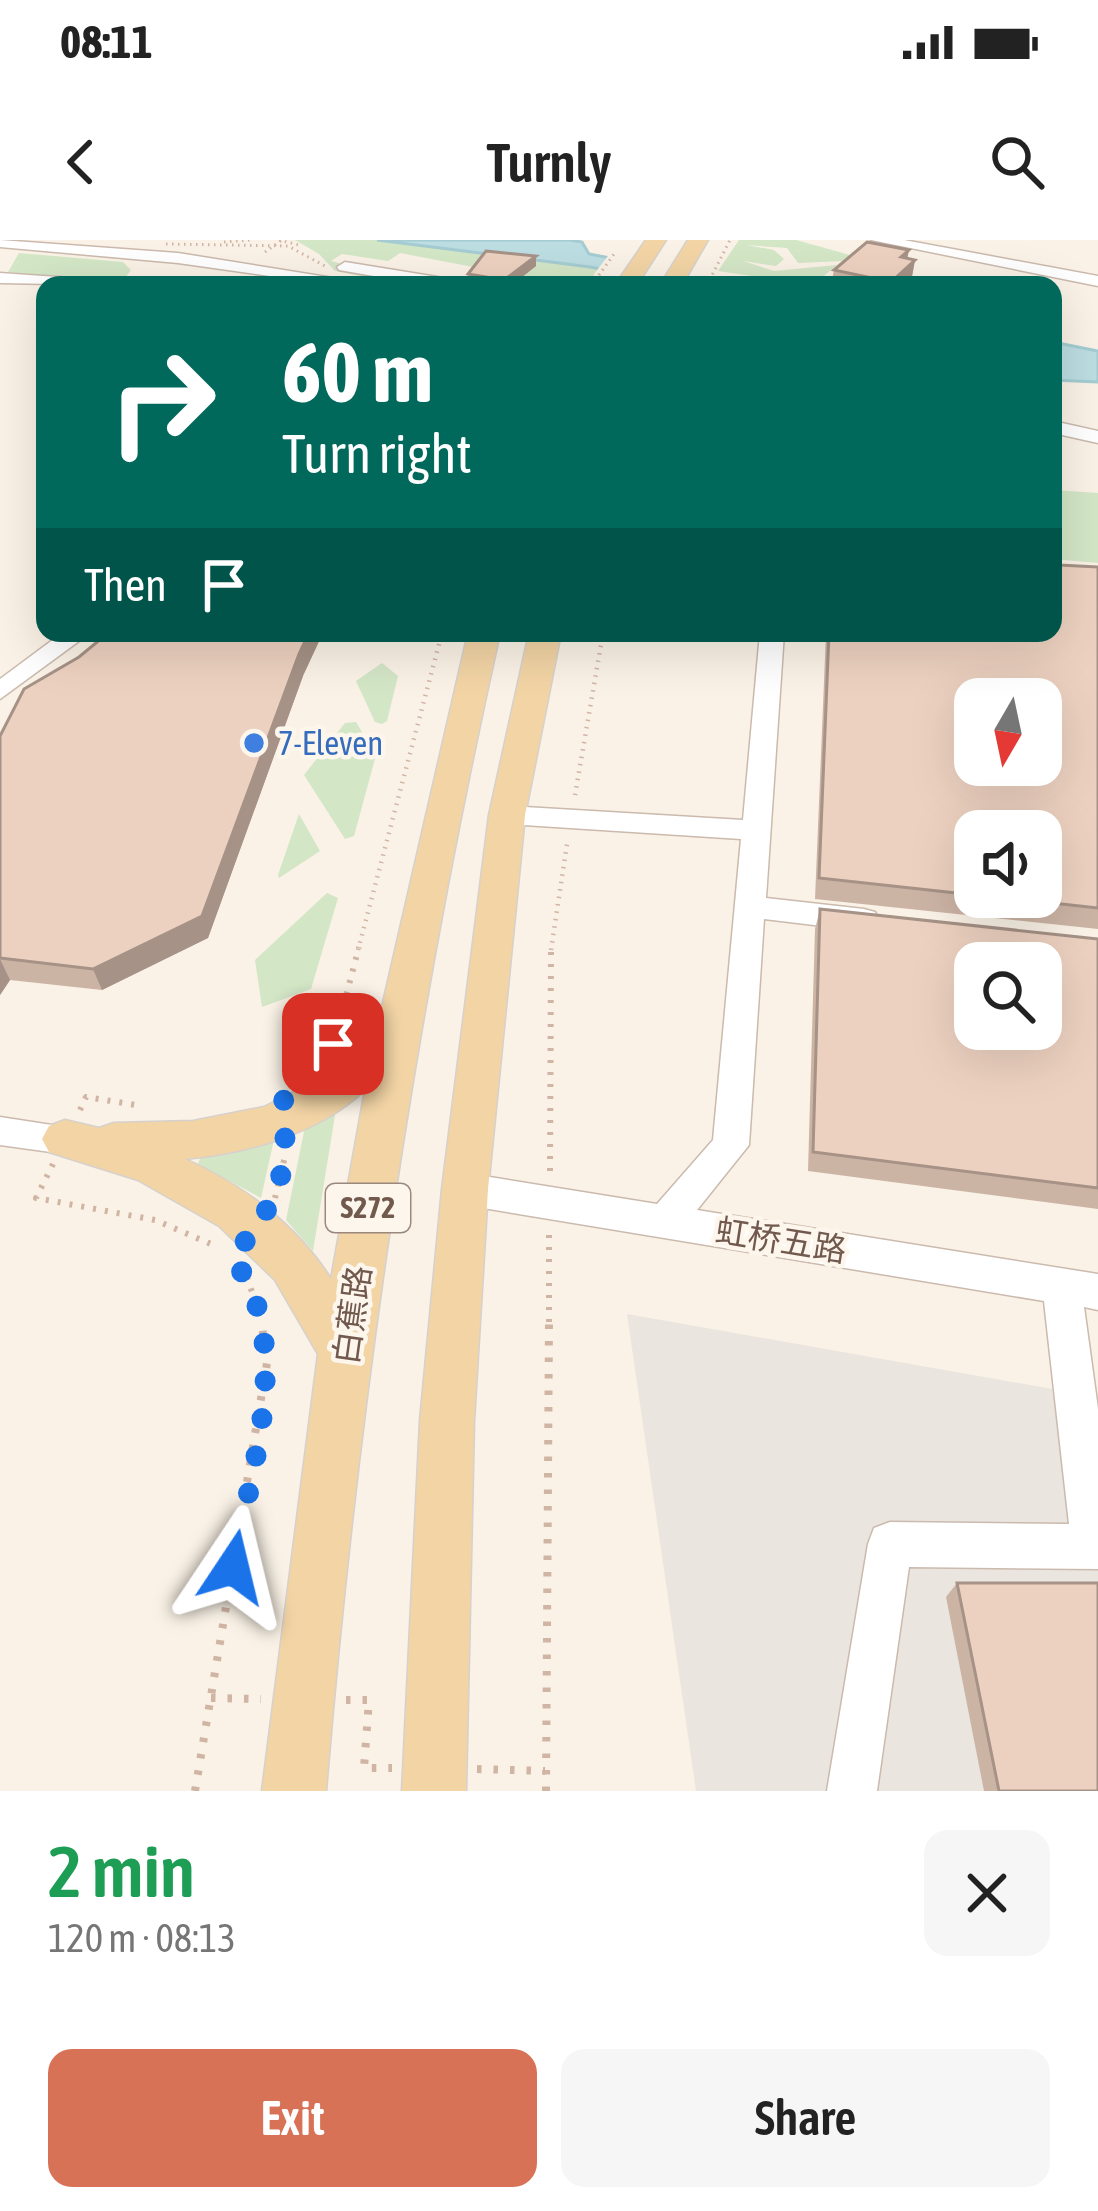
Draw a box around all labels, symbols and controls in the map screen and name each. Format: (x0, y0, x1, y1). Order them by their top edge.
text: 08:11 (60, 16, 153, 68)
icon: back (48, 129, 114, 195)
icon: search (984, 129, 1050, 195)
text: Turnly (486, 132, 612, 193)
icon: right (84, 324, 240, 480)
text: 60 m (282, 324, 433, 420)
text: Turn right (282, 423, 472, 484)
icon: arrive (191, 552, 257, 618)
text: Then (84, 559, 167, 611)
north arrow (954, 678, 1062, 786)
map controls (954, 678, 1062, 1050)
place label: 7-Eleven (278, 724, 383, 762)
marker: 7-Eleven (241, 730, 267, 756)
button: sound (954, 810, 1062, 918)
button: search (954, 942, 1062, 1050)
pin (282, 993, 384, 1095)
icon: arrive (300, 1011, 366, 1077)
road number: S272 (326, 1184, 410, 1232)
street label: 虹桥五路 (713, 1211, 849, 1269)
street label: 白蕉路 (326, 1263, 378, 1367)
position arrow (170, 1504, 296, 1630)
text: 2 min (48, 1830, 195, 1912)
button: close (924, 1830, 1050, 1956)
text: 120 m · 08:13 (48, 1916, 236, 1960)
button: Exit (48, 2049, 537, 2187)
button: Share (561, 2049, 1050, 2187)

